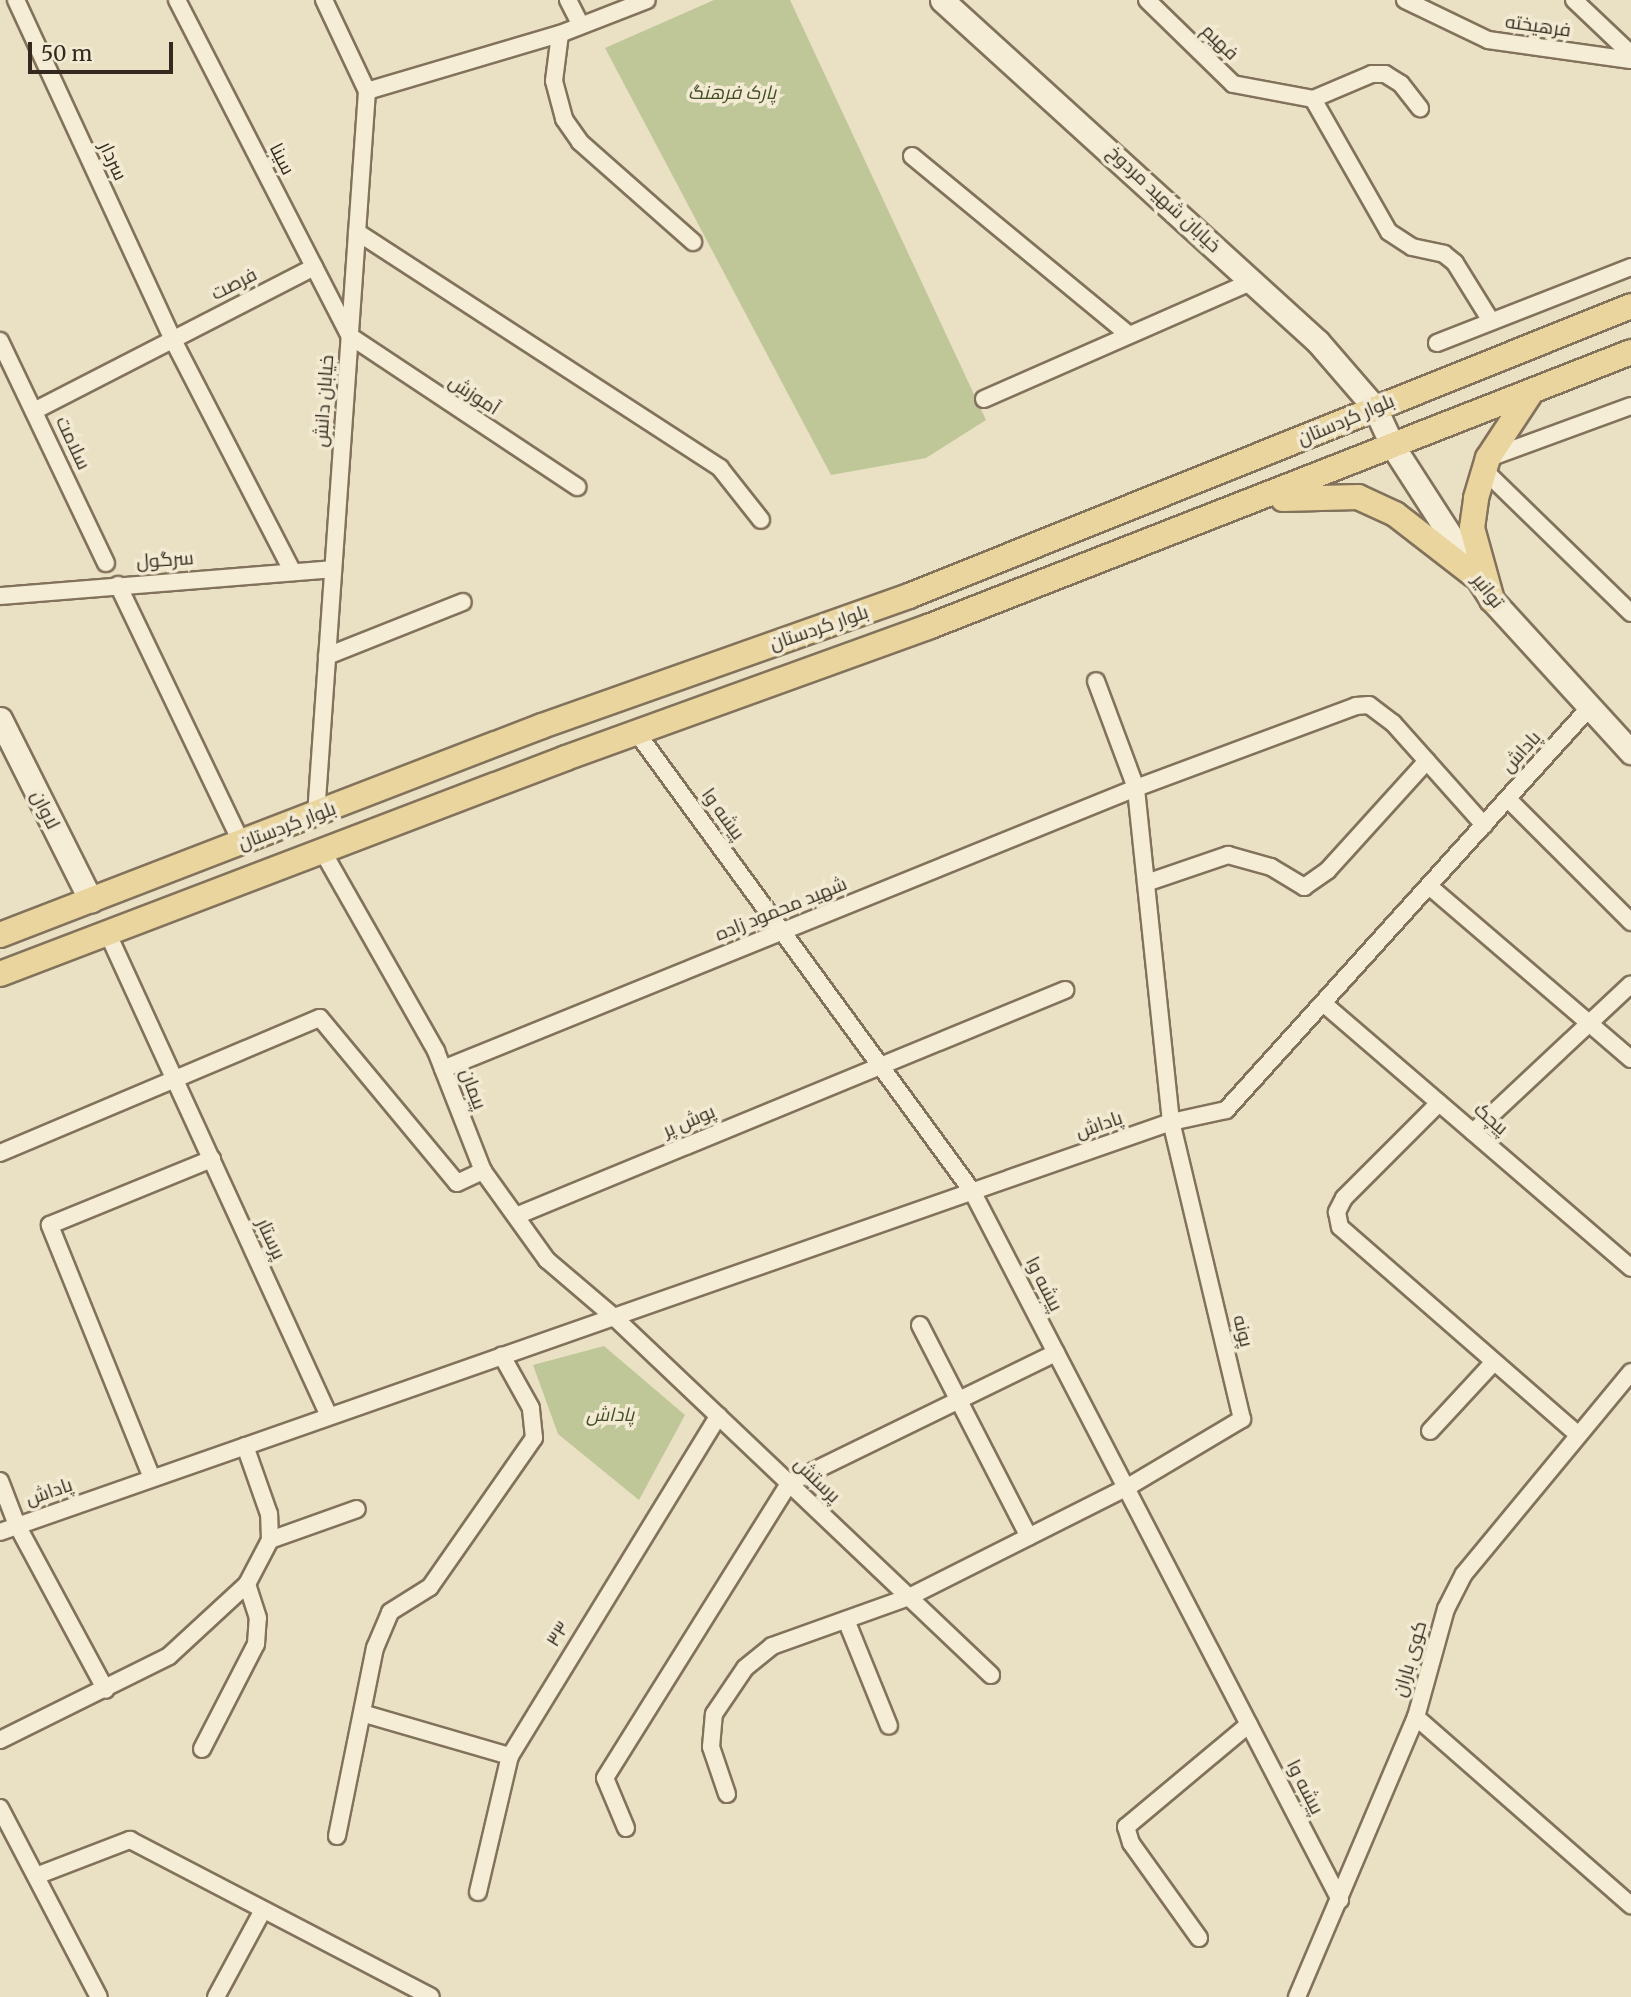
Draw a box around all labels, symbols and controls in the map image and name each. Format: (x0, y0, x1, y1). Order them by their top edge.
street label: فرهیخته (1504, 10, 1572, 42)
street label: فهیم (1197, 19, 1243, 65)
scale bar (32, 28, 177, 72)
text: 50 m (41, 40, 92, 67)
park label: پارک فرهنگ (688, 82, 776, 104)
street label: سردار (94, 138, 132, 184)
street label: سینا (264, 139, 300, 179)
street label: خیابان شهید مردوخ (1103, 141, 1225, 257)
street label: فرصت (207, 263, 261, 305)
street label: خیابان دانش (309, 354, 339, 448)
street label: آموزش (444, 370, 504, 420)
street label: بلوار کردستان (1294, 389, 1398, 451)
street label: سلامت (51, 413, 95, 473)
street label: سرگول (135, 547, 195, 573)
street label: توانیر (1467, 569, 1509, 613)
street label: بلوار کردستان (767, 600, 871, 656)
street label: پاداش (1496, 727, 1546, 777)
street label: پیشه وا (697, 784, 749, 844)
street label: لاوان (26, 787, 64, 833)
street label: بلوار کردستان (235, 797, 339, 855)
street label: شهید محمود زاده (712, 872, 850, 946)
street label: پیمان (455, 1065, 491, 1113)
street label: پیچک (1469, 1098, 1513, 1140)
street label: پوش پر (660, 1100, 718, 1142)
street label: پاداش (1073, 1106, 1125, 1144)
street label: پرستار (252, 1215, 290, 1263)
street label: پیشه وا (1021, 1253, 1067, 1315)
street label: پونه (1228, 1313, 1258, 1349)
park label: پاداش (586, 1404, 634, 1426)
street label: پرستش (789, 1452, 845, 1508)
street label: پاداش (23, 1473, 75, 1511)
street label: ۳۳ (542, 1617, 574, 1651)
street label: کوی باران (1388, 1618, 1432, 1700)
street label: پیشه وا (1282, 1756, 1328, 1818)

